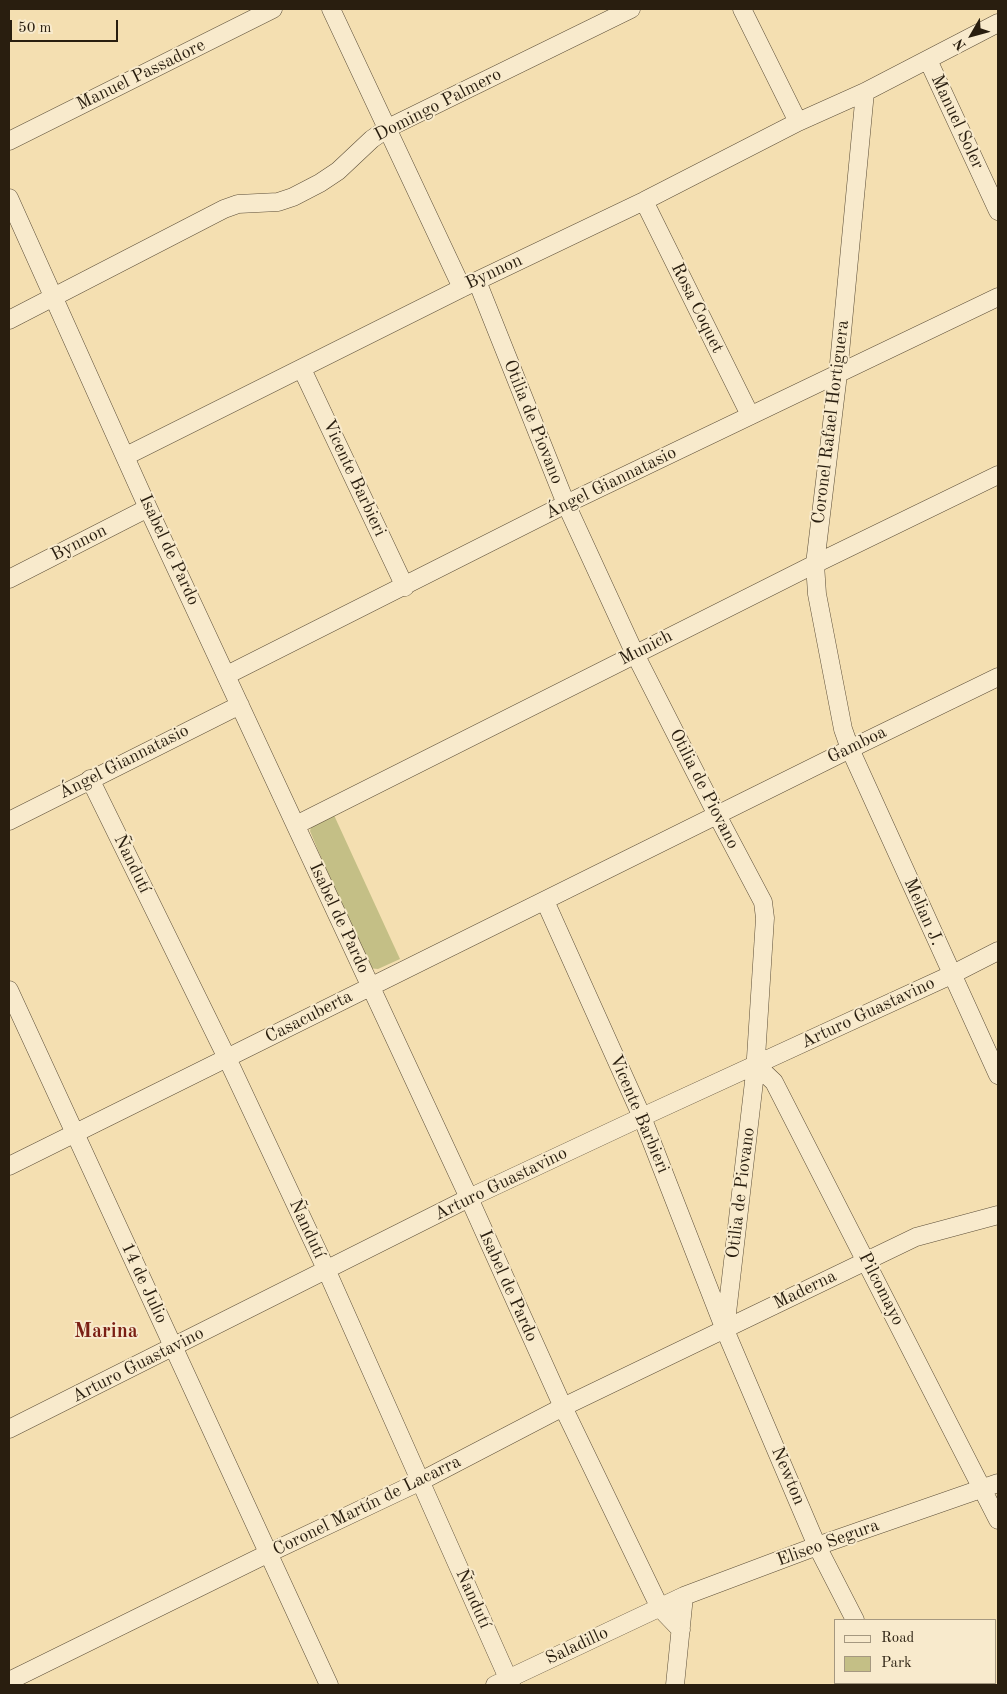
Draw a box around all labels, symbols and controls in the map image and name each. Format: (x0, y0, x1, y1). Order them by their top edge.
scale bar (12, 10, 120, 42)
north arrow (947, 10, 997, 60)
text: 50 m (18, 21, 52, 36)
street label: Manuel Passadore (73, 35, 209, 115)
text: N (951, 36, 969, 53)
street label: Domingo Palmero (371, 64, 505, 146)
street label: Manuel Soler (926, 71, 988, 173)
street label: Bynnon (462, 250, 526, 294)
street label: Rosa Coquet (666, 259, 728, 357)
street label: Coronel Rafael Hortiguera (808, 319, 854, 525)
street label: Otilia de Piovano (498, 357, 568, 487)
street label: Vicente Barbieri (317, 416, 391, 540)
street label: Ángel Giannatasio (542, 442, 680, 524)
street label: Isabel de Pardo (134, 491, 204, 609)
street label: Bynnon (47, 520, 111, 566)
street label: Munich (616, 625, 676, 671)
street label: Ángel Giannatasio (55, 720, 193, 804)
street label: Gamboa (824, 721, 890, 769)
street label: Otilia de Piovano (664, 725, 744, 853)
street label: Ñandutí (109, 831, 155, 897)
street label: Isabel de Pardo (304, 859, 374, 977)
street label: Melian J. (899, 875, 947, 949)
street label: Arturo Guastavino (798, 973, 938, 1053)
street label: Casacuberta (262, 986, 356, 1048)
street label: Vicente Barbieri (604, 1051, 674, 1177)
street label: Otilia de Piovano (722, 1126, 760, 1260)
street label: Arturo Guastavino (431, 1142, 571, 1226)
street label: Ñandutí (284, 1196, 330, 1262)
street label: Isabel de Pardo (474, 1227, 542, 1345)
street label: 14 de Julio (116, 1239, 172, 1327)
street label: Pilcomayo (853, 1249, 909, 1329)
street label: Maderna (770, 1265, 840, 1315)
district label: Marina (74, 1320, 138, 1344)
street label: Arturo Guastavino (68, 1322, 208, 1408)
street label: Newton (766, 1444, 810, 1508)
street label: Coronel Martín de Lacarra (269, 1451, 465, 1561)
street label: Eliseo Segura (774, 1515, 882, 1571)
street label: Ñandutí (450, 1566, 496, 1632)
legend (834, 1619, 997, 1684)
street label: Saladillo (542, 1622, 612, 1670)
text: Road (881, 1631, 914, 1646)
text: Park (881, 1656, 912, 1671)

